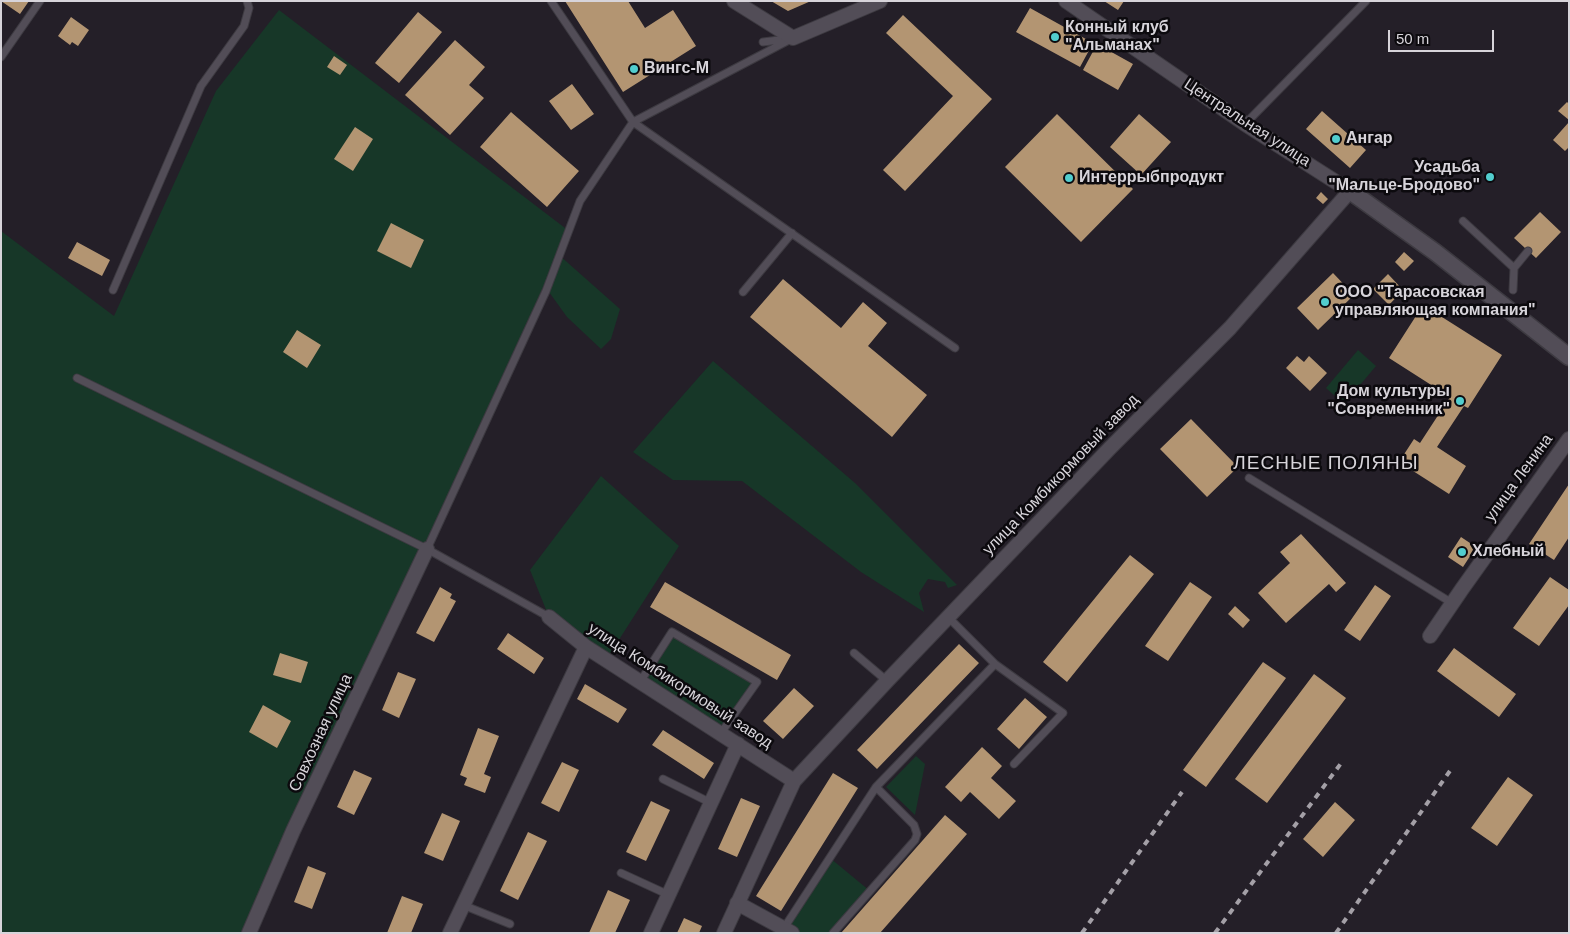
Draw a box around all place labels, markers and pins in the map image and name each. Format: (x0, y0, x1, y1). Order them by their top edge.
place label: Конный клуб "Альманах" (1065, 18, 1169, 56)
marker: Конный клуб "Альманах" (1049, 31, 1061, 43)
place label: Вингс-М (644, 59, 709, 79)
marker: Вингс-М (628, 63, 640, 75)
place label: Ангар (1346, 129, 1393, 149)
marker: Ангар (1330, 133, 1342, 145)
place label: Усадьба "Мальце-Бродово" (1328, 158, 1480, 196)
place label: Интеррыбпродукт (1079, 168, 1224, 188)
marker: Усадьба "Мальце-Бродово" (1484, 171, 1496, 183)
marker: Интеррыбпродукт (1063, 172, 1075, 184)
place label: ООО "Тарасовская управляющая компания" (1335, 283, 1536, 321)
marker: ООО "Тарасовская управляющая компания" (1319, 296, 1331, 308)
place label: Дом культуры "Современник" (1327, 382, 1450, 420)
marker: Дом культуры "Современник" (1454, 395, 1466, 407)
place label: Хлебный (1472, 542, 1544, 562)
marker: Хлебный (1456, 546, 1468, 558)

